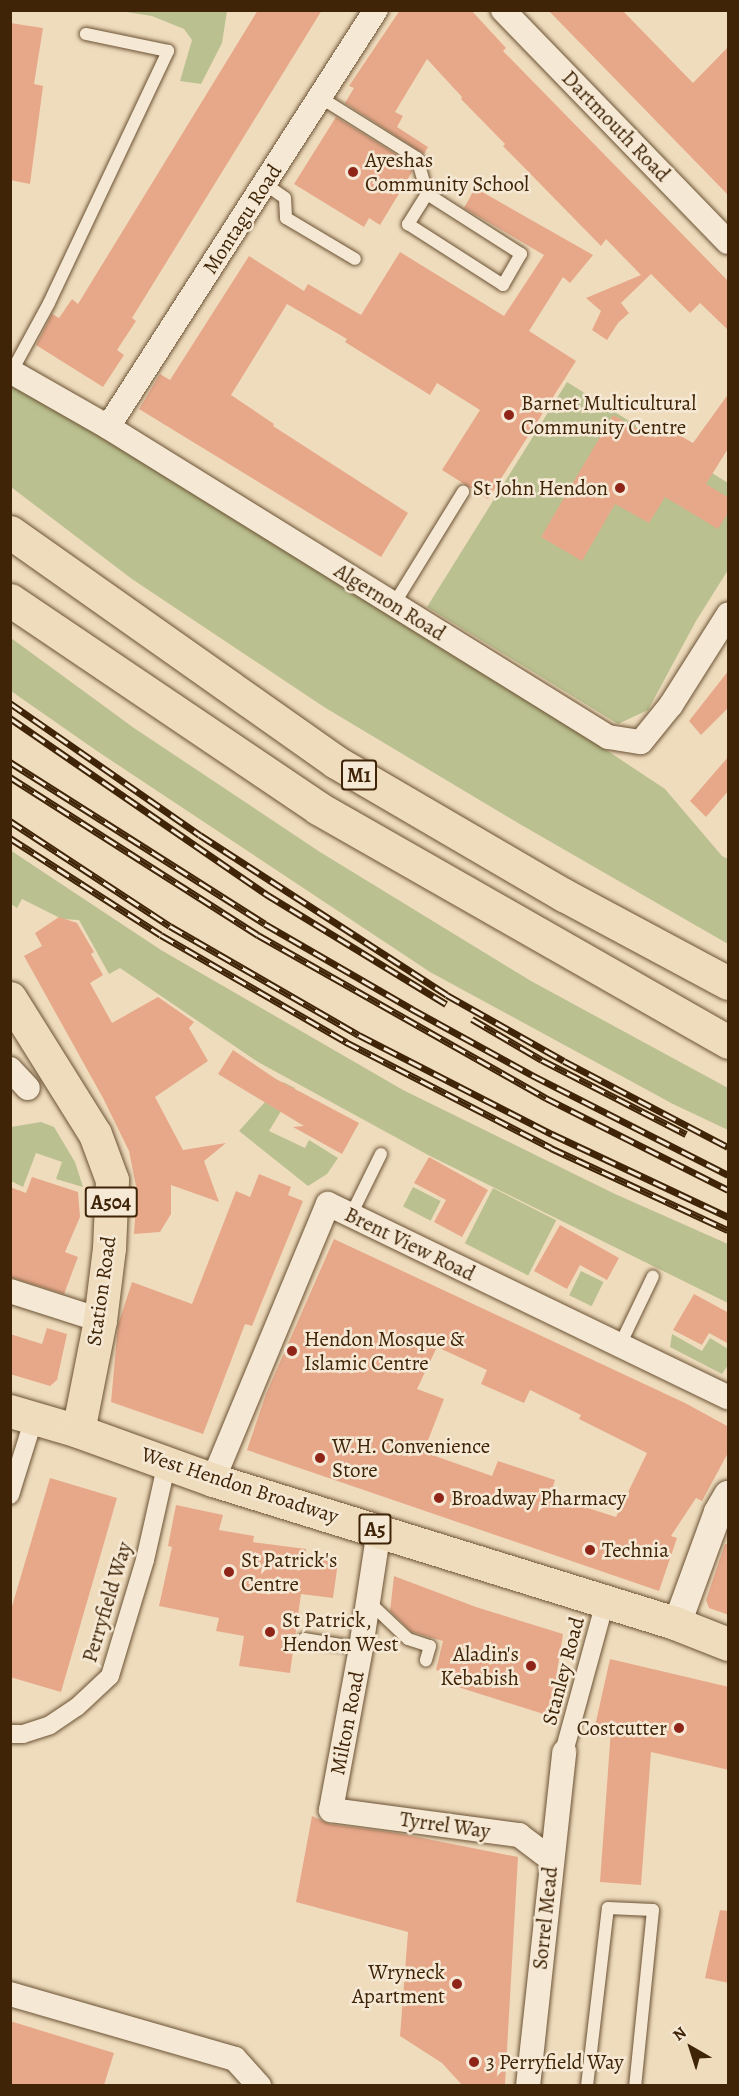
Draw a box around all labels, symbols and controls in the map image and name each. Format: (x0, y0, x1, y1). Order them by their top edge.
street label: Dartmouth Road (557, 65, 675, 187)
place label: Ayeshas Community School (365, 147, 529, 197)
street label: Montagu Road (197, 159, 287, 279)
marker: Ayeshas Community School (346, 165, 360, 179)
place label: Barnet Multicultural Community Centre (521, 390, 696, 440)
marker: Barnet Multicultural Community Centre (502, 408, 516, 422)
place label: St John Hendon (473, 475, 608, 501)
marker: St John Hendon (613, 481, 627, 495)
street label: Algernon Road (330, 558, 450, 646)
road number: M1 (341, 758, 377, 792)
road number: A504 (84, 1185, 138, 1219)
street label: Brent View Road (341, 1202, 479, 1286)
street label: Station Road (81, 1235, 121, 1347)
place label: Hendon Mosque & Islamic Centre (304, 1326, 464, 1376)
marker: Hendon Mosque & Islamic Centre (285, 1344, 299, 1358)
place label: W.H. Convenience Store (332, 1433, 491, 1483)
street label: West Hendon Broadway (138, 1441, 342, 1529)
marker: W.H. Convenience Store (313, 1451, 327, 1465)
place label: Broadway Pharmacy (451, 1485, 626, 1511)
marker: Broadway Pharmacy (432, 1491, 446, 1505)
road number: A5 (357, 1512, 393, 1546)
place label: Technia (602, 1537, 669, 1563)
street label: Perryfield Way (77, 1539, 137, 1665)
marker: Technia (583, 1543, 597, 1557)
place label: St Patrick's Centre (241, 1547, 337, 1597)
marker: St Patrick's Centre (222, 1565, 236, 1579)
place label: St Patrick, Hendon West (282, 1607, 399, 1657)
street label: Stanley Road (536, 1614, 590, 1728)
marker: St Patrick, Hendon West (263, 1625, 277, 1639)
place label: Aladin's Kebabish (440, 1641, 519, 1691)
marker: Aladin's Kebabish (524, 1659, 538, 1673)
street label: Milton Road (325, 1669, 369, 1777)
place label: Costcutter (577, 1715, 667, 1741)
marker: Costcutter (672, 1721, 686, 1735)
street label: Tyrrel Way (398, 1806, 492, 1844)
street label: Sorrel Mead (527, 1865, 563, 1971)
place label: Wryneck Apartment (352, 1959, 445, 2009)
marker: Wryneck Apartment (450, 1977, 464, 1991)
north arrow (661, 2018, 721, 2078)
text: N (668, 2022, 691, 2046)
place label: 3 Perryfield Way (486, 2049, 624, 2075)
marker: 3 Perryfield Way (467, 2055, 481, 2069)

